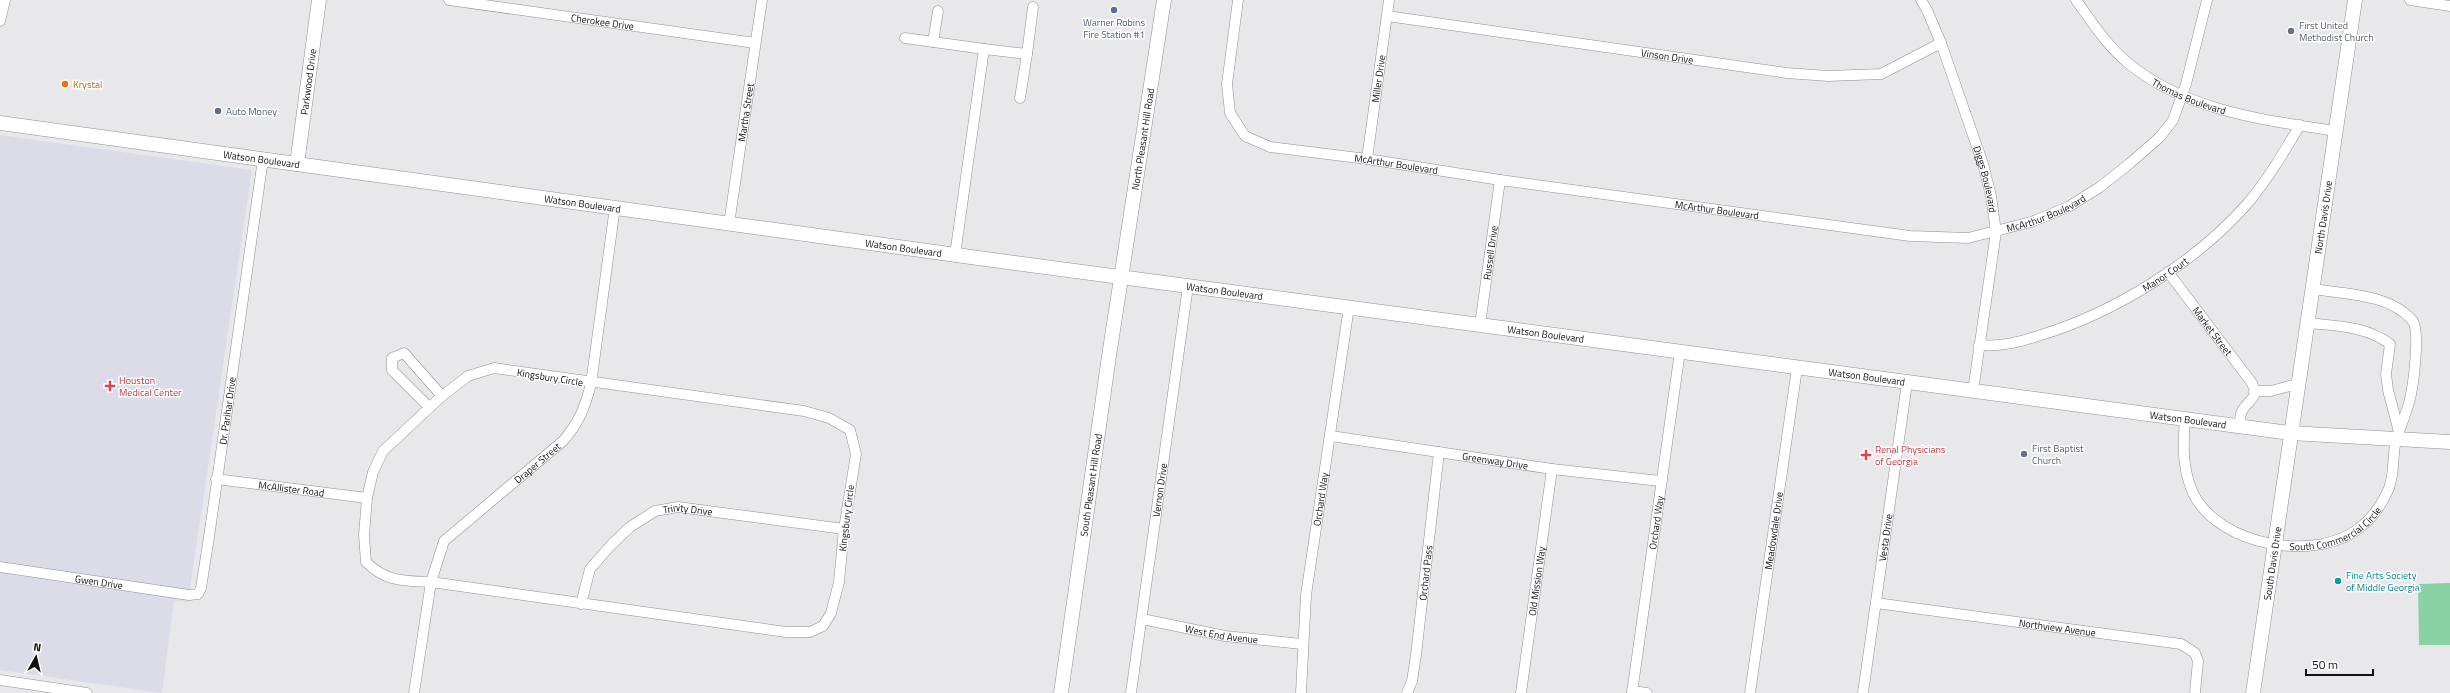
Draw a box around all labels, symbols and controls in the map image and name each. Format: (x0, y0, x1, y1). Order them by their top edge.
marker: Warner Robins Fire Station #1 (1109, 5, 1119, 15)
street label: Cherokee Drive (570, 10, 635, 34)
place label: Warner Robins Fire Station #1 (1083, 15, 1145, 42)
place label: First United Methodist Church (2299, 18, 2374, 45)
marker: First United Methodist Church (2286, 26, 2296, 36)
street label: Vinson Drive (1640, 45, 1694, 68)
street label: Parkwood Drive (297, 48, 320, 116)
street label: Miller Drive (1368, 54, 1389, 104)
street label: Thomas Boulevard (2149, 75, 2227, 118)
place label: Krystal (73, 77, 102, 92)
marker: Krystal (60, 79, 70, 89)
street label: Martha Street (734, 82, 758, 142)
street label: North Pleasant Hill Road (1128, 87, 1158, 191)
place label: Auto Money (226, 104, 277, 119)
marker: Auto Money (213, 106, 223, 116)
street label: Diggs Boulevard (1969, 144, 2000, 213)
street label: Watson Boulevard (222, 147, 301, 172)
street label: McArthur Boulevard (1353, 151, 1439, 178)
street label: North Davis Drive (2311, 180, 2336, 255)
street label: Watson Boulevard (543, 191, 622, 217)
street label: McArthur Boulevard (2005, 191, 2089, 236)
street label: McArthur Boulevard (1674, 197, 1760, 223)
street label: Russell Drive (1479, 225, 1502, 281)
street label: Watson Boulevard (864, 235, 943, 261)
street label: Manor Court (2139, 253, 2192, 296)
street label: Watson Boulevard (1185, 279, 1264, 304)
street label: Market Street (2189, 304, 2236, 359)
street label: Watson Boulevard (1506, 322, 1585, 347)
street label: Kingsbury Circle (516, 365, 584, 390)
street label: Watson Boulevard (1828, 365, 1906, 390)
place label: Houston Medical Center (119, 373, 182, 400)
street label: Dr. Parihar Drive (215, 376, 240, 446)
marker: Houston Medical Center (104, 380, 116, 392)
street label: Watson Boulevard (2149, 407, 2227, 432)
street label: South Pleasant Hill Road (1076, 433, 1106, 538)
street label: Draper Street (511, 439, 564, 487)
place label: First Baptist Church (2032, 441, 2084, 468)
place label: Renal Physicians of Georgia (1875, 442, 1946, 469)
street label: Greenway Drive (1461, 449, 1529, 473)
marker: Renal Physicians of Georgia (1860, 449, 1872, 461)
marker: First Baptist Church (2019, 449, 2029, 459)
street label: Vernon Drive (1149, 462, 1171, 518)
street label: Orchard Way (1309, 471, 1332, 527)
street label: McAllister Road (258, 477, 325, 501)
street label: Kingsbury Circle (835, 484, 858, 552)
street label: Meadowdale Drive (1761, 491, 1787, 571)
street label: Orchard Way (1645, 495, 1668, 551)
street label: Trinity Drive (662, 500, 713, 520)
street label: South Commercial Circle (2289, 504, 2385, 554)
street label: Vesta Drive (1875, 513, 1896, 562)
street label: South Davis Drive (2260, 526, 2285, 601)
street label: Orchard Pass (1415, 544, 1436, 601)
street label: Old Mission Way (1525, 545, 1549, 617)
place label: Fine Arts Society of Middle Georgia (2346, 568, 2420, 595)
street label: Gwen Drive (74, 571, 124, 593)
marker: Fine Arts Society of Middle Georgia (2333, 576, 2343, 586)
street label: Northview Avenue (2018, 615, 2097, 640)
street label: West End Avenue (1184, 621, 1259, 647)
north arrow (16, 637, 56, 677)
text: N (33, 639, 42, 656)
scale bar (2306, 651, 2373, 677)
text: 50 m (2312, 655, 2338, 674)

